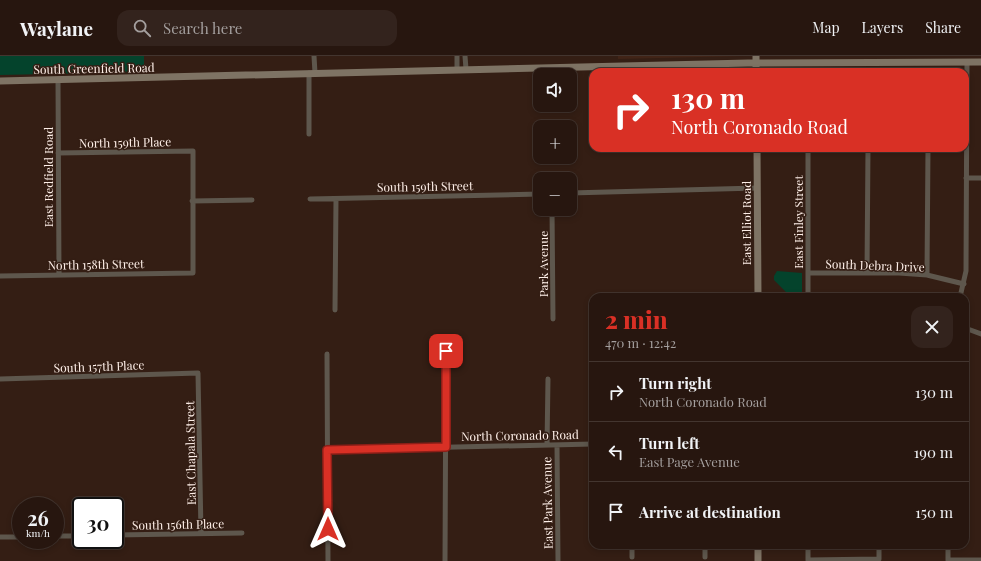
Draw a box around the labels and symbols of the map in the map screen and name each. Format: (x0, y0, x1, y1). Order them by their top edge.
street label: South Greenfield Road (33, 59, 155, 77)
street label: East Redfield Road (40, 127, 56, 227)
street label: North 159th Place (79, 133, 171, 151)
street label: East Finley Street (790, 175, 806, 269)
street label: South 159th Street (377, 177, 474, 195)
street label: East Elliot Road (738, 181, 754, 265)
street label: Park Avenue (535, 231, 551, 297)
street label: North 158th Street (48, 255, 145, 273)
street label: South Debra Drive (825, 255, 925, 275)
pin (429, 334, 463, 368)
street label: South 157th Place (53, 356, 145, 376)
street label: East Chapala Street (181, 400, 199, 505)
street label: North Coronado Road (461, 426, 579, 444)
street label: East Park Avenue (538, 457, 556, 549)
speed limit sign: 30 (72, 497, 124, 549)
position arrow (307, 508, 349, 550)
street label: South 156th Place (132, 515, 224, 533)

